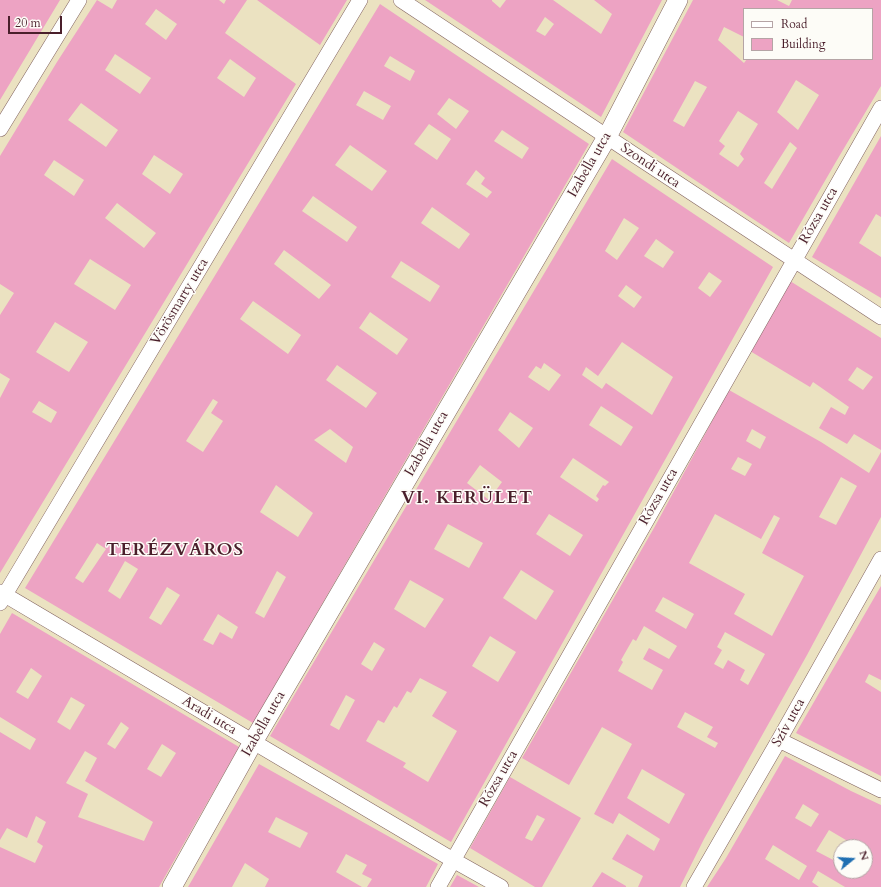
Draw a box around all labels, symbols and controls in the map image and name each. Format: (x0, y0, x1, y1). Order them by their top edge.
scale bar (10, 8, 64, 34)
legend (743, 8, 873, 60)
text: 20 m (15, 15, 41, 31)
text: Road (781, 16, 807, 32)
text: Building (781, 36, 825, 52)
street label: Izabella utca (565, 129, 615, 201)
street label: Szondi utca (617, 140, 683, 192)
street label: Rózsa utca (796, 185, 842, 247)
street label: Vörösmarty utca (147, 256, 213, 348)
street label: Izabella utca (402, 408, 452, 480)
street label: Rózsa utca (636, 466, 682, 528)
district label: VI. KERÜLET (401, 488, 533, 510)
district label: TERÉZVÁROS (106, 540, 244, 562)
street label: Izabella utca (239, 688, 289, 760)
street label: Aradi utca (179, 693, 239, 739)
street label: Szív utca (769, 696, 809, 750)
street label: Rózsa utca (476, 748, 522, 810)
north arrow (833, 839, 873, 879)
text: N (855, 849, 873, 862)

